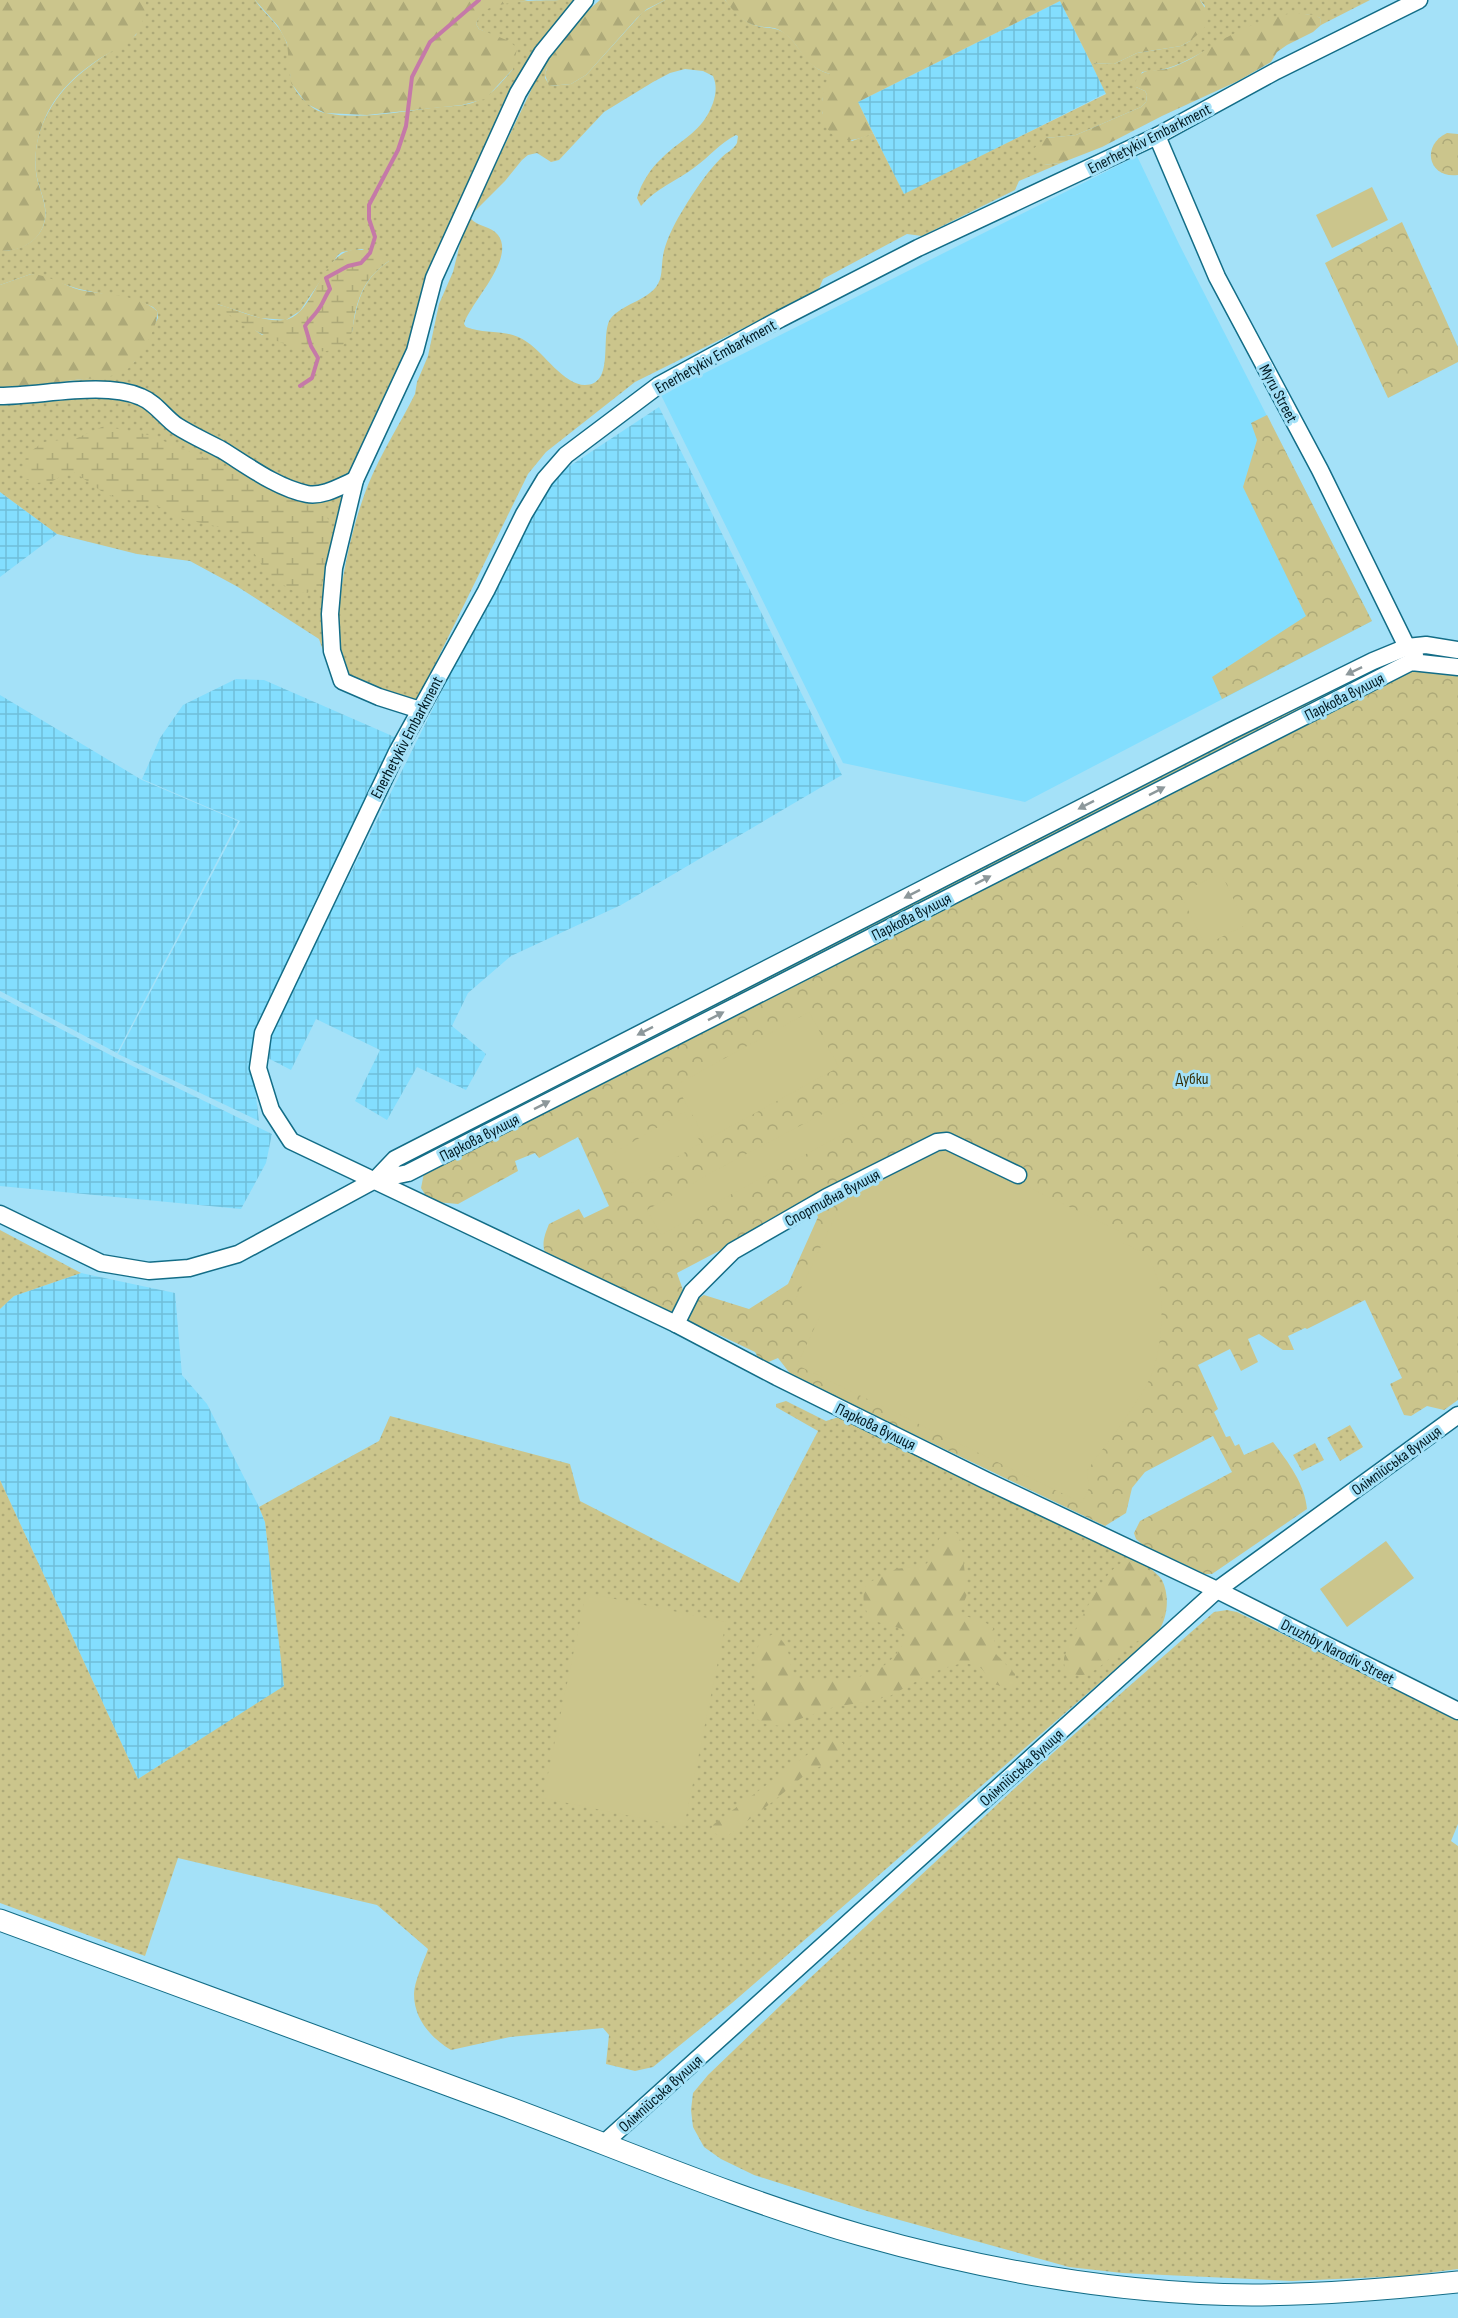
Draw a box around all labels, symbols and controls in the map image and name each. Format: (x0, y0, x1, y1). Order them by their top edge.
street label: Enerhetykiv Embarkment (1085, 100, 1214, 179)
street label: Enerhetykiv Embarkment (652, 316, 780, 398)
street label: Myru Street (1254, 361, 1301, 426)
one-way arrow (1345, 666, 1362, 675)
street label: Паркова вулиця (1302, 669, 1388, 726)
street label: Enerhetykiv Embarkment (367, 673, 448, 802)
one-way arrow (1148, 787, 1165, 796)
one-way arrow (1077, 800, 1094, 810)
one-way arrow (974, 875, 991, 885)
street label: Паркова вулиця (869, 889, 955, 946)
one-way arrow (903, 889, 920, 899)
one-way arrow (707, 1012, 724, 1021)
one-way arrow (636, 1025, 654, 1035)
park label: Дубки (1176, 1070, 1208, 1089)
one-way arrow (534, 1100, 551, 1110)
street label: Паркова вулиця (437, 1110, 523, 1167)
street label: Спортивна вулиця (782, 1165, 883, 1231)
street label: Паркова вулиця (832, 1400, 919, 1455)
street label: Олімпійська вулиця (1348, 1422, 1445, 1500)
street label: Druzhby Narodiv Street (1278, 1616, 1397, 1689)
street label: Олімпійська вулиця (976, 1726, 1068, 1811)
street label: Олімпійська вулиця (615, 2052, 707, 2137)

